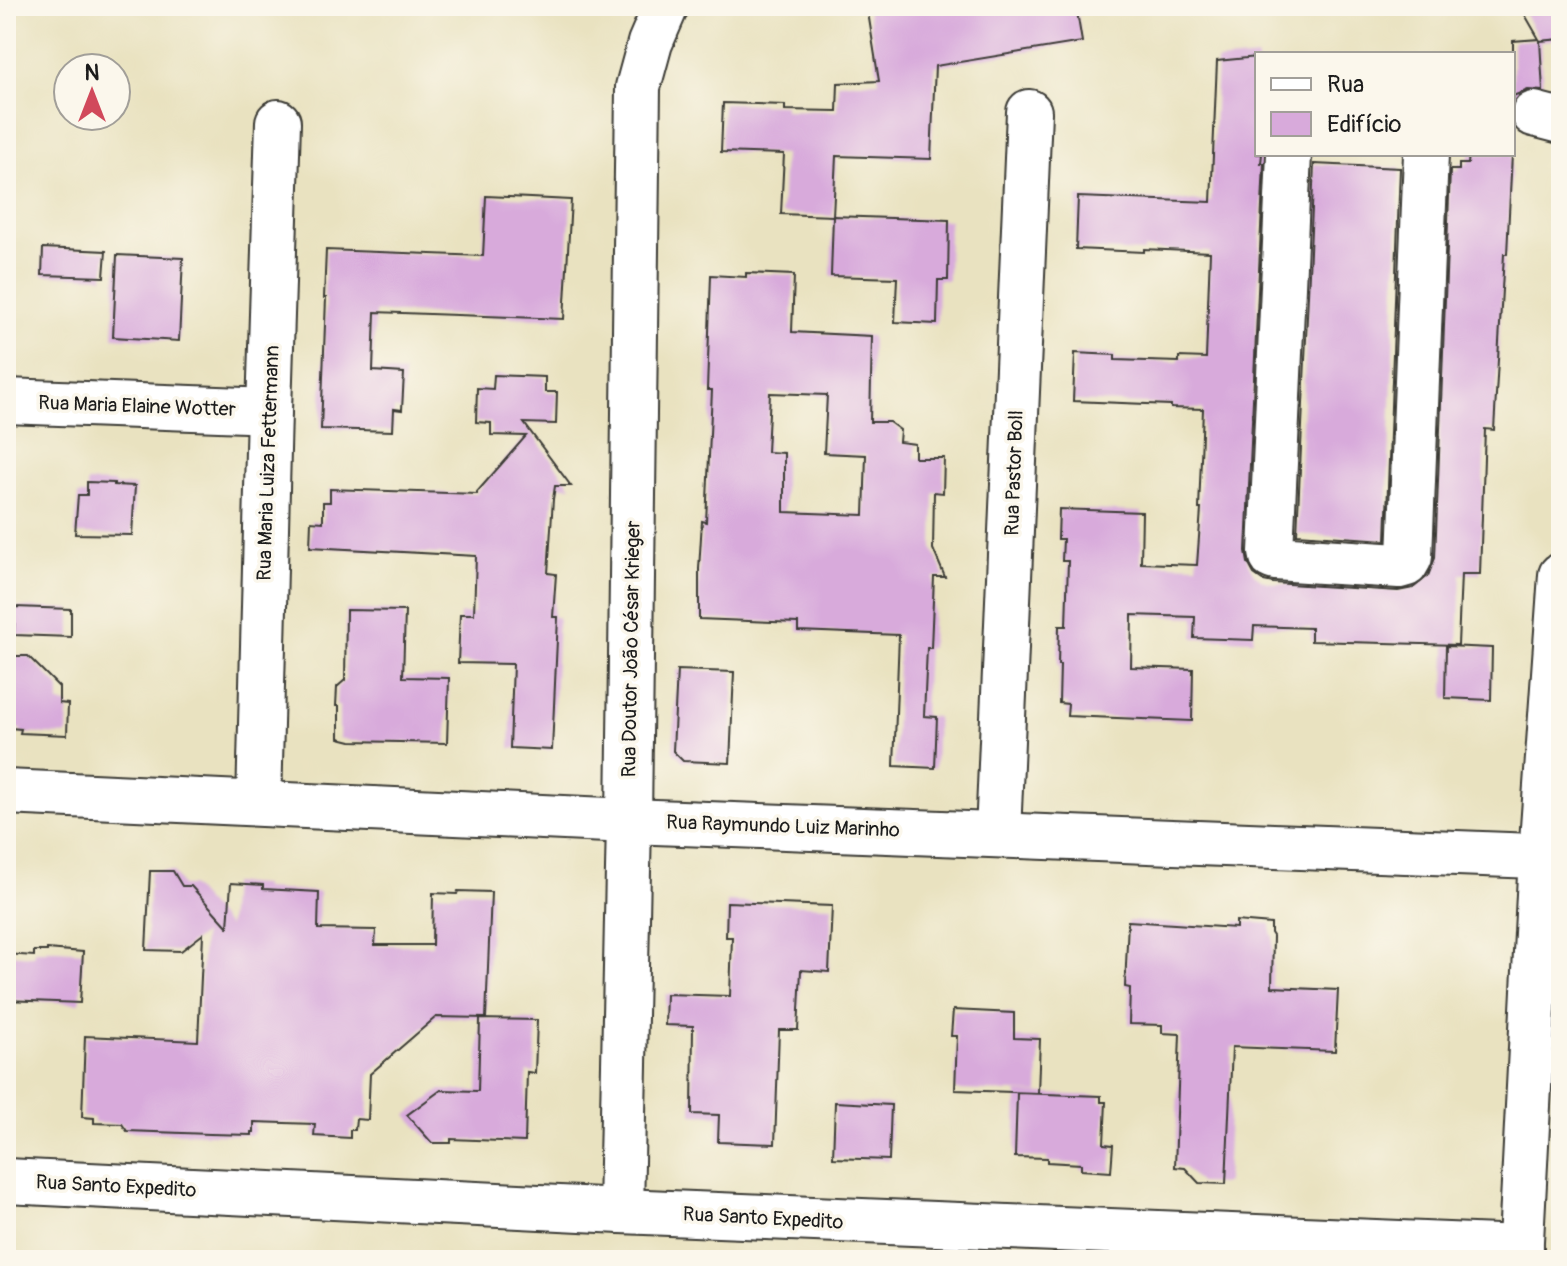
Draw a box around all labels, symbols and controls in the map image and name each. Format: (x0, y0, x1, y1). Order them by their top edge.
north arrow (52, 52, 132, 132)
legend (1255, 52, 1515, 156)
text: N (85, 59, 100, 87)
text: Rua (1327, 70, 1364, 99)
text: Edifício (1327, 110, 1401, 139)
street label: Rua Maria Luiza Fettermann (251, 345, 285, 581)
street label: Rua Maria Elaine Wotter (38, 390, 236, 422)
street label: Rua Pastor Boll (999, 410, 1029, 536)
street label: Rua Doutor João César Krieger (616, 520, 646, 778)
street label: Rua Raymundo Luiz Marinho (666, 809, 900, 843)
street label: Rua Santo Expedito (35, 1169, 197, 1203)
street label: Rua Santo Expedito (682, 1201, 844, 1235)

